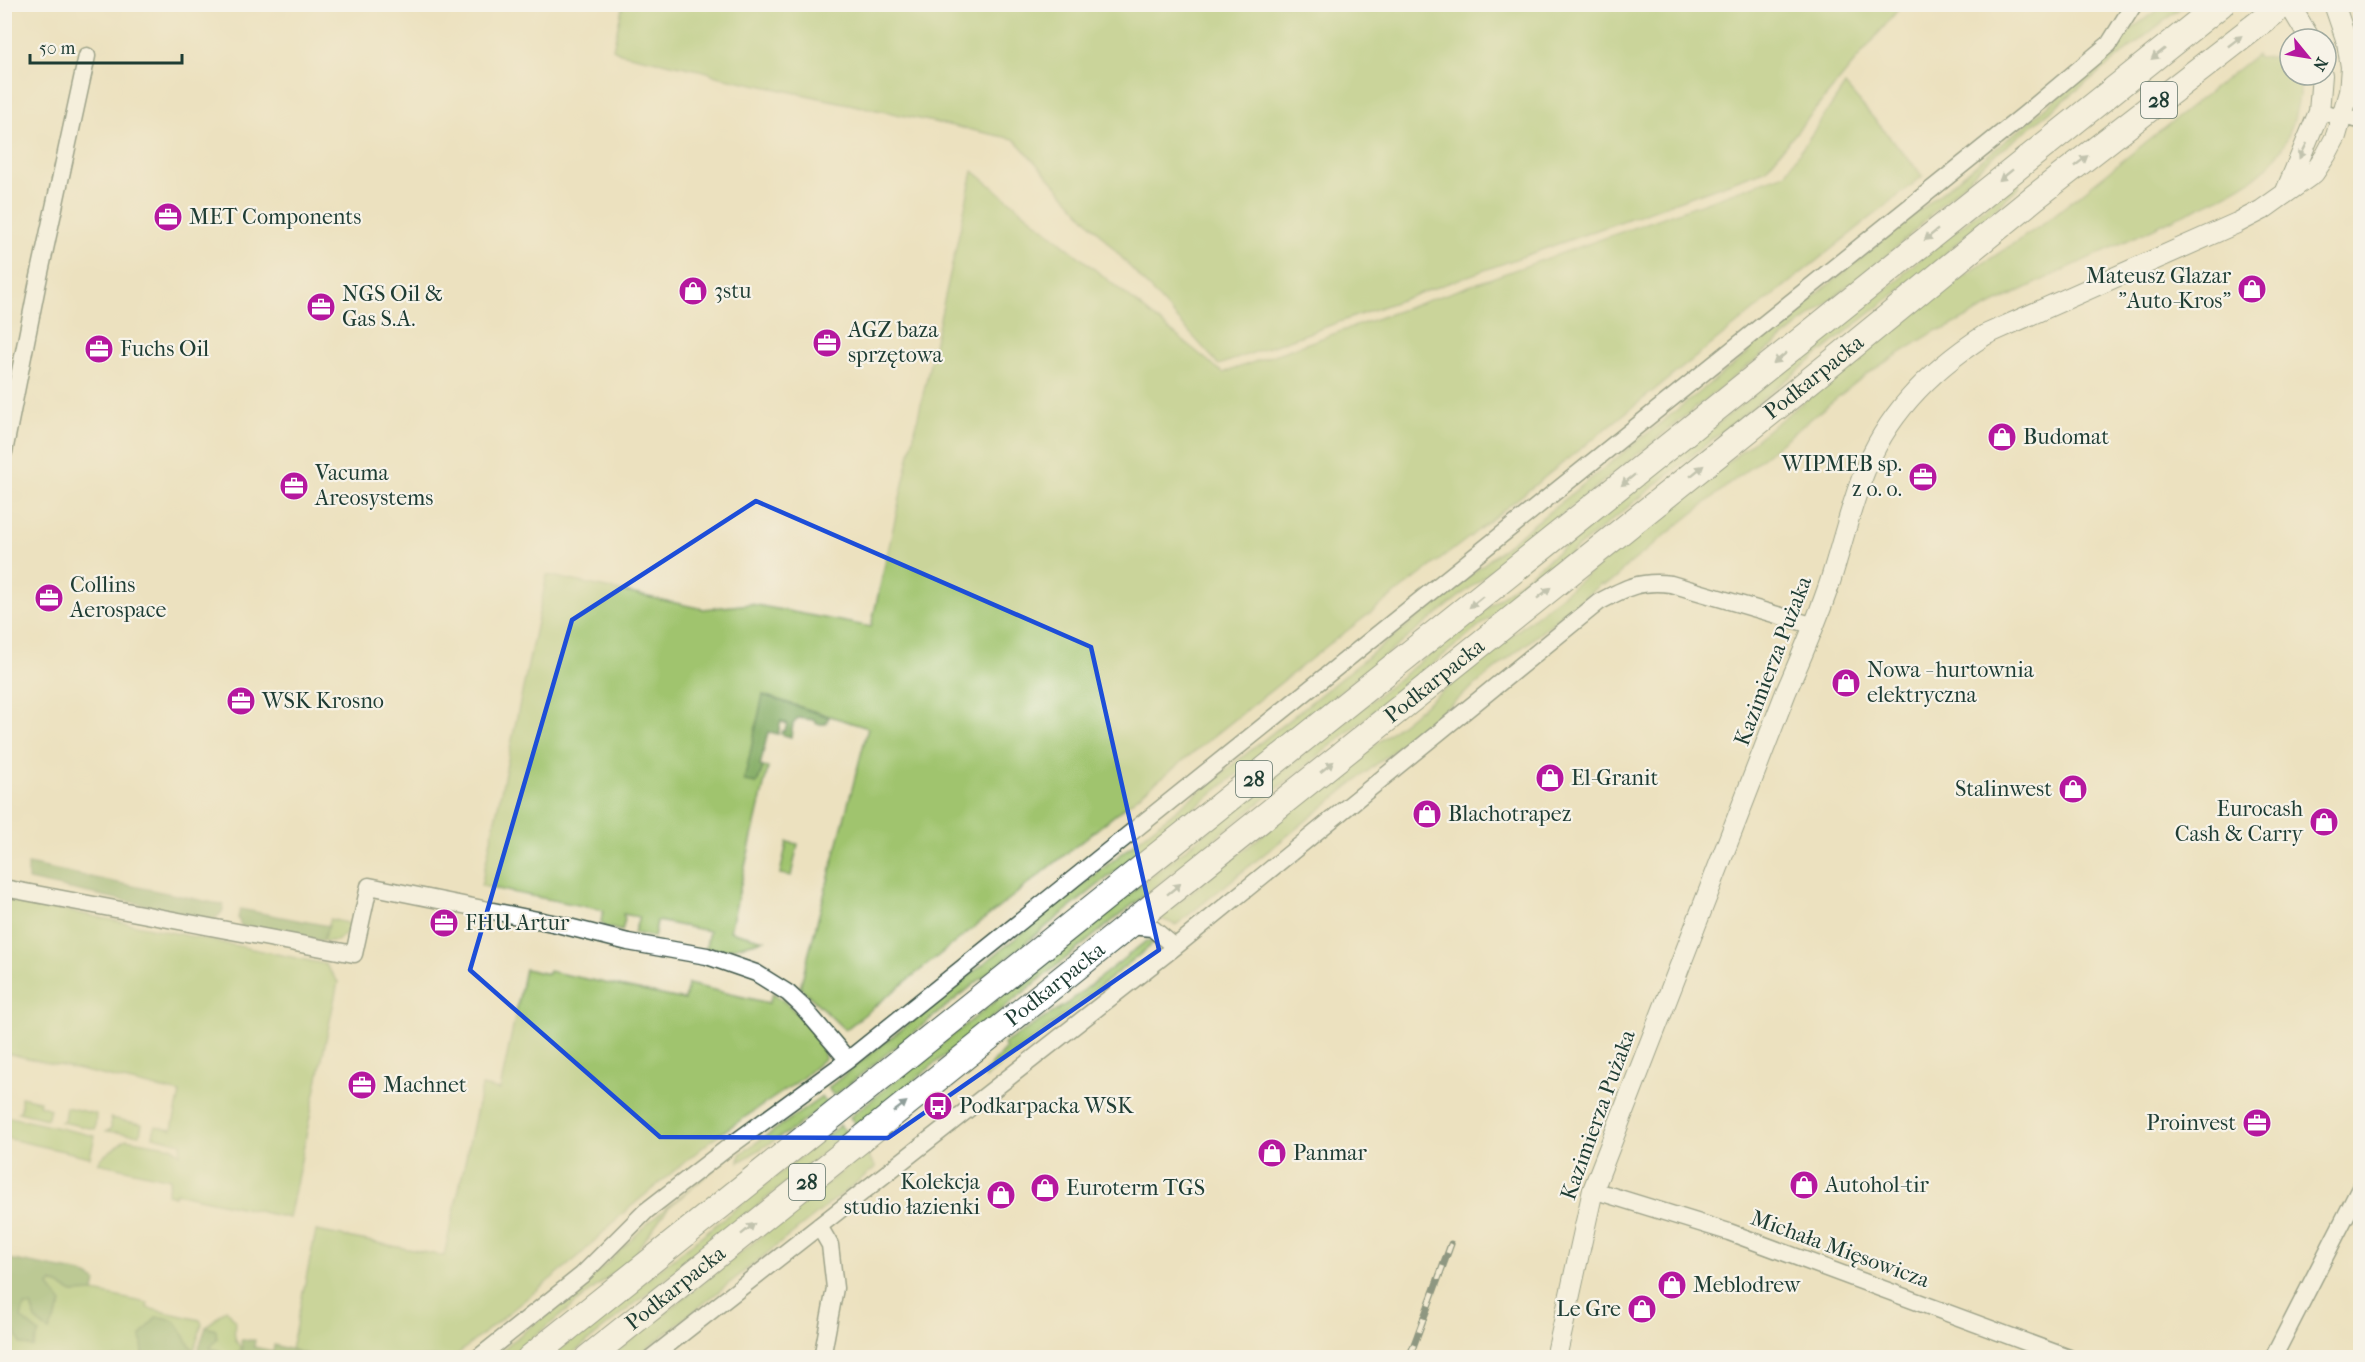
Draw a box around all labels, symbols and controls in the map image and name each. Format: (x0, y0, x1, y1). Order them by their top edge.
scale bar (30, 27, 182, 65)
north arrow (2278, 27, 2338, 87)
one-way arrow (2227, 35, 2243, 47)
text: 50 m (39, 38, 76, 59)
one-way arrow (2151, 47, 2166, 59)
text: N (2309, 54, 2332, 75)
road number: 28 (2141, 82, 2177, 118)
one-way arrow (2298, 143, 2308, 160)
one-way arrow (2073, 155, 2089, 167)
one-way arrow (1998, 169, 2013, 181)
office icon: MET Components (152, 201, 184, 233)
place label: MET Components (189, 204, 361, 230)
one-way arrow (1924, 229, 1939, 241)
place label: Mateusz Glazar "Auto-Kros" (2086, 263, 2232, 314)
shop icon: Mateusz Glazar "Auto-Kros" (2236, 273, 2268, 305)
shop icon: 3stu (677, 275, 709, 307)
place label: 3stu (714, 278, 752, 304)
place label: NGS Oil & Gas S.A. (342, 281, 443, 332)
office icon: NGS Oil & Gas S.A. (305, 291, 337, 323)
place label: AGZ baza sprzętowa (847, 317, 944, 368)
office icon: AGZ baza sprzętowa (811, 327, 843, 359)
street label: Podkarpacka (1759, 329, 1870, 425)
office icon: Fuchs Oil (83, 333, 115, 365)
place label: Fuchs Oil (120, 336, 209, 362)
one-way arrow (1772, 352, 1788, 365)
shop icon: Budomat (1986, 421, 2018, 453)
place label: Budomat (2023, 424, 2109, 450)
place label: WIPMEB sp. z o. o. (1781, 451, 1902, 502)
place label: Vacuma Areosystems (314, 460, 433, 511)
office icon: WIPMEB sp. z o. o. (1907, 461, 1939, 493)
one-way arrow (1689, 465, 1705, 478)
office icon: Vacuma Areosystems (278, 470, 310, 502)
one-way arrow (1620, 473, 1636, 486)
place label: Collins Aerospace (69, 572, 166, 623)
street label: Kazimierza Pużaka (1729, 572, 1818, 749)
office icon: Collins Aerospace (33, 582, 65, 614)
one-way arrow (1537, 588, 1552, 600)
one-way arrow (1468, 595, 1483, 607)
street label: Podkarpacka (1379, 633, 1490, 729)
place label: Nowa - hurtownia elektryczna (1867, 657, 2035, 708)
shop icon: Nowa - hurtownia elektryczna (1830, 667, 1862, 699)
office icon: WSK Krosno (225, 685, 257, 717)
place label: WSK Krosno (261, 688, 384, 714)
road number: 28 (1236, 761, 1272, 797)
one-way arrow (1319, 762, 1334, 774)
shop icon: El-Granit (1534, 762, 1566, 794)
place label: El-Granit (1571, 765, 1658, 791)
shop icon: Stalinwest (2057, 773, 2089, 805)
place label: Stalinwest (1955, 776, 2052, 802)
place label: Eurocash Cash & Carry (2175, 796, 2304, 847)
shop icon: Blachotrapez (1411, 798, 1443, 830)
place label: Blachotrapez (1448, 801, 1572, 827)
shop icon: Eurocash Cash & Carry (2308, 806, 2340, 838)
one-way arrow (1166, 883, 1182, 896)
office icon: FHU Artur (428, 907, 460, 939)
place label: FHU Artur (465, 910, 570, 936)
street label: Podkarpacka (1000, 936, 1111, 1032)
street label: Kazimierza Pużaka (1555, 1026, 1641, 1204)
office icon: Machnet (346, 1069, 378, 1101)
place label: Machnet (383, 1072, 467, 1098)
bus stop icon: Podkarpacka WSK (922, 1090, 954, 1122)
place label: Podkarpacka WSK (959, 1093, 1134, 1119)
one-way arrow (893, 1102, 908, 1114)
office icon: Proinvest (2241, 1107, 2273, 1139)
place label: Proinvest (2146, 1110, 2236, 1136)
shop icon: Panmar (1256, 1137, 1288, 1169)
place label: Panmar (1293, 1140, 1367, 1166)
road number: 28 (789, 1164, 825, 1200)
place label: Kolekcja studio łazienki (844, 1169, 981, 1220)
shop icon: Autohol-tir (1788, 1169, 1820, 1201)
shop icon: Euroterm TGS (1029, 1172, 1061, 1204)
place label: Autohol-tir (1824, 1172, 1930, 1198)
place label: Euroterm TGS (1066, 1175, 1205, 1201)
shop icon: Kolekcja studio łazienki (985, 1179, 1017, 1211)
street label: Michała Mięsowicza (1747, 1205, 1934, 1294)
one-way arrow (740, 1223, 755, 1236)
street label: Podkarpacka (620, 1240, 731, 1336)
shop icon: Meblodrew (1656, 1269, 1688, 1301)
place label: Meblodrew (1693, 1272, 1801, 1298)
shop icon: Le Gre (1626, 1293, 1658, 1325)
place label: Le Gre (1556, 1296, 1621, 1322)

